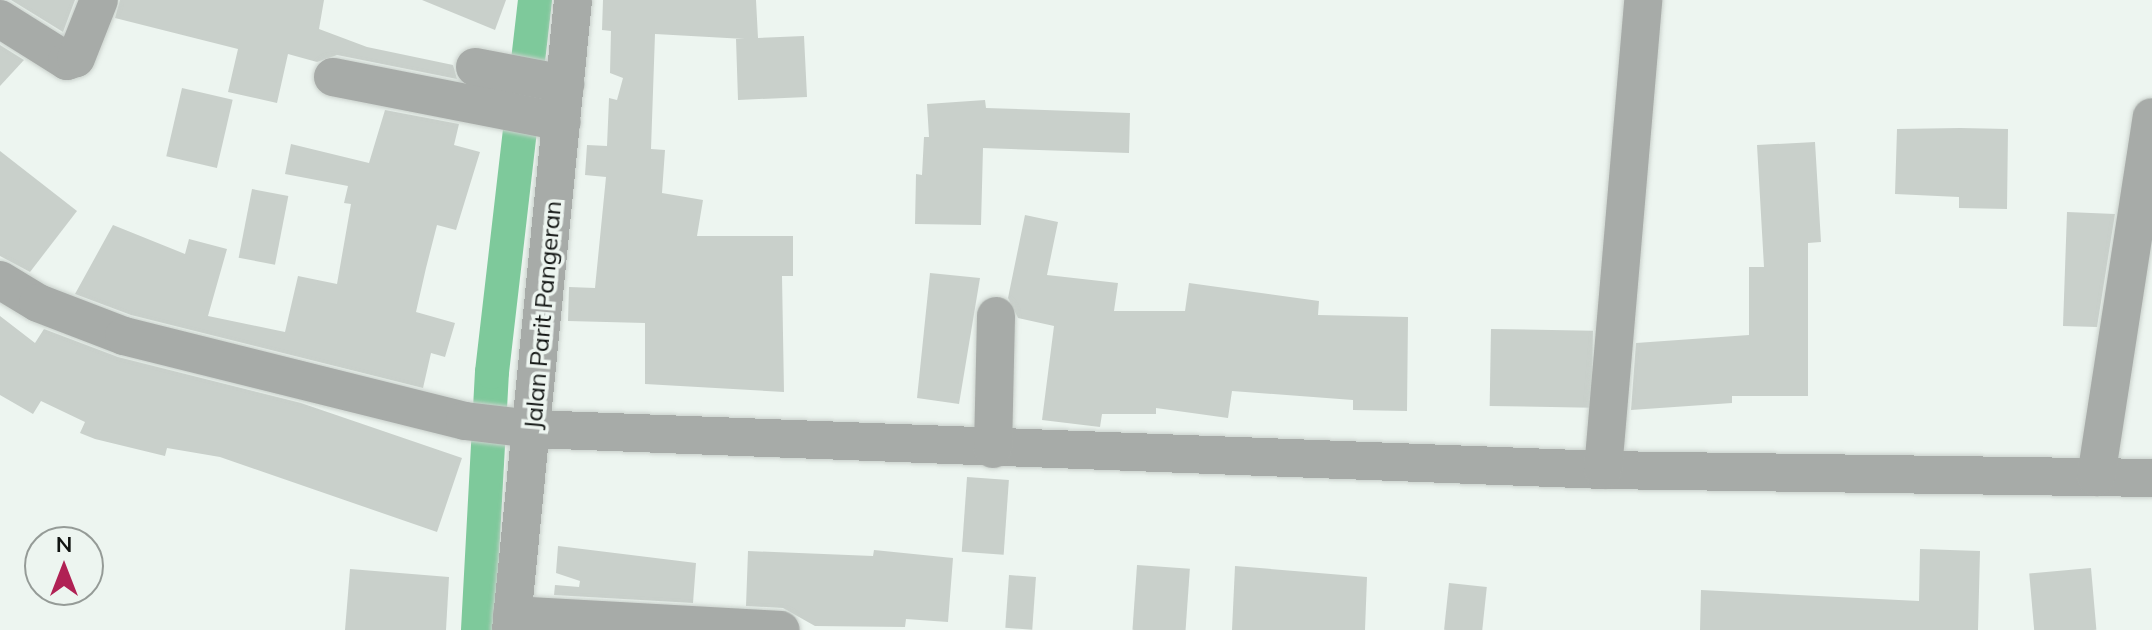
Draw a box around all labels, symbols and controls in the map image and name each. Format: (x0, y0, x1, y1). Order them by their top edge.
street label: Jalan Parit Pangeran (519, 199, 567, 431)
north arrow (24, 526, 104, 606)
text: N (56, 530, 72, 558)

